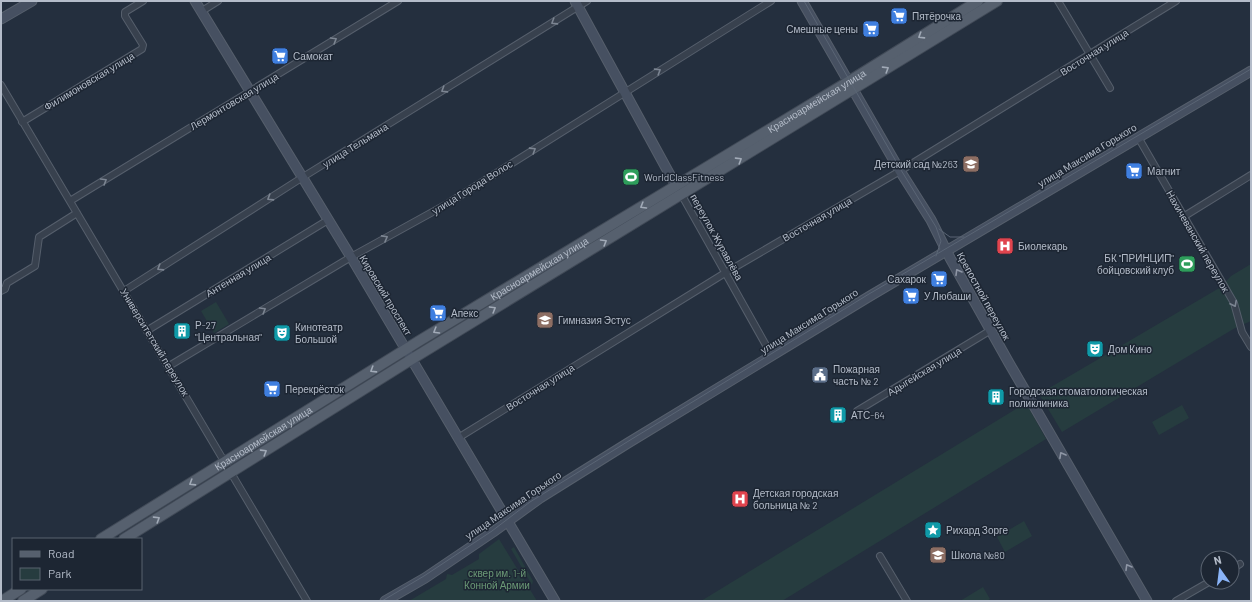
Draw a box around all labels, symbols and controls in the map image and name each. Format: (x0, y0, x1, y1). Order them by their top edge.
supermarket icon: Пятёрочка (889, 6, 909, 26)
place label: Пятёрочка (912, 10, 961, 22)
one-way arrow (551, 17, 558, 24)
supermarket icon: Смешные цены (861, 19, 881, 39)
place label: Смешные цены (786, 23, 858, 35)
street label: Восточная улица (1058, 26, 1131, 78)
one-way arrow (918, 32, 925, 39)
one-way arrow (330, 38, 337, 45)
supermarket icon: Самокат (270, 46, 290, 66)
street label: Филимоновская улица (42, 49, 137, 113)
place label: Самокат (293, 50, 333, 62)
street label: Красноармейская улица (765, 66, 868, 135)
one-way arrow (881, 67, 888, 74)
one-way arrow (654, 68, 661, 76)
street label: Лермонтовская улица (188, 70, 281, 132)
one-way arrow (441, 85, 448, 93)
street label: улица Тельмана (320, 120, 390, 170)
street label: улица Максима Горького (1035, 121, 1139, 189)
one-way arrow (529, 147, 536, 154)
school or university icon: Детский сад №263 (961, 154, 981, 174)
street label: улица Города Волос (430, 157, 514, 217)
one-way arrow (735, 157, 742, 164)
place label: Детский сад №263 (874, 158, 958, 170)
supermarket icon: Магнит (1124, 161, 1144, 181)
place label: Магнит (1147, 165, 1181, 177)
sports icon: WorldClassFitness (621, 167, 641, 187)
place label: WorldClassFitness (644, 171, 724, 183)
one-way arrow (100, 178, 107, 186)
street label: Нахичеванский переулок (1164, 188, 1232, 295)
street label: переулок Журавлёва (688, 192, 746, 283)
one-way arrow (267, 193, 274, 201)
street label: Восточная улица (780, 194, 854, 244)
one-way arrow (640, 201, 647, 208)
street label: Красноармейская улица (488, 234, 591, 303)
one-way arrow (381, 235, 388, 243)
hospital icon: Биолекарь (995, 236, 1015, 256)
one-way arrow (600, 239, 607, 247)
place label: Биолекарь (1018, 240, 1068, 252)
street label: Крепостной переулок (955, 250, 1014, 343)
street label: Антенная улица (203, 251, 273, 299)
place label: БК "ПРИНЦИП" бойцовский клуб (1097, 252, 1174, 276)
street label: Кировский проспект (357, 253, 415, 338)
sports icon: БК "ПРИНЦИП" бойцовский клуб (1177, 254, 1197, 274)
one-way arrow (157, 263, 164, 271)
supermarket icon: Сахарок (929, 269, 949, 289)
one-way arrow (956, 269, 963, 276)
place label: Сахарок (887, 273, 927, 285)
street label: Университетский переулок (118, 286, 192, 398)
street label: улица Максима Горького (758, 286, 861, 356)
supermarket icon: У Любаши (901, 286, 921, 306)
place label: У Любаши (924, 290, 971, 302)
one-way arrow (1229, 300, 1237, 307)
supermarket icon: Апекс (428, 303, 448, 323)
one-way arrow (259, 307, 266, 314)
place label: Апекс (451, 307, 478, 319)
one-way arrow (489, 307, 496, 314)
school or university icon: Гимназия Эстус (535, 310, 555, 330)
place label: Гимназия Эстус (558, 314, 631, 326)
place label: Р-27 "Центральная" (195, 319, 262, 343)
building icon: Р-27 "Центральная" (172, 321, 192, 341)
place label: Кинотеатр Большой (295, 321, 343, 345)
theatre icon: Кинотеатр Большой (272, 323, 292, 343)
one-way arrow (433, 326, 440, 334)
theatre icon: Дом Кино (1085, 339, 1105, 359)
place label: Дом Кино (1108, 343, 1152, 355)
street label: Адыгейская улица (885, 344, 964, 398)
street label: Восточная улица (504, 361, 577, 413)
place label: Пожарная часть № 2 (833, 363, 880, 387)
one-way arrow (370, 365, 377, 373)
public building icon: Пожарная часть № 2 (810, 365, 830, 385)
supermarket icon: Перекрёсток (262, 379, 282, 399)
place label: Перекрёсток (285, 383, 344, 395)
place label: Городская стоматологическая поликлиника (1009, 385, 1148, 409)
building icon: Городская стоматологическая поликлиника (986, 387, 1006, 407)
street label: Красноармейская улица (212, 403, 314, 473)
building icon: АТС-64 (828, 405, 848, 425)
place label: АТС-64 (851, 409, 885, 421)
one-way arrow (260, 449, 267, 456)
one-way arrow (1060, 452, 1067, 459)
street label: улица Максима Горького (463, 468, 564, 542)
one-way arrow (189, 478, 196, 485)
place label: Детская городская больница № 2 (753, 487, 838, 511)
hospital icon: Детская городская больница № 2 (730, 489, 750, 509)
one-way arrow (153, 516, 160, 523)
place icon: Рихард Зорге (923, 520, 943, 540)
place label: Рихард Зорге (946, 524, 1008, 536)
legend (12, 538, 142, 590)
school or university icon: Школа №80 (928, 545, 948, 565)
text: Road (48, 546, 75, 560)
place label: Школа №80 (951, 549, 1005, 561)
north arrow (1200, 550, 1240, 590)
text: N (1212, 553, 1223, 567)
one-way arrow (1126, 564, 1133, 571)
text: Park (48, 566, 72, 580)
park label: сквер им. 1-й Конной Армии (464, 567, 530, 591)

